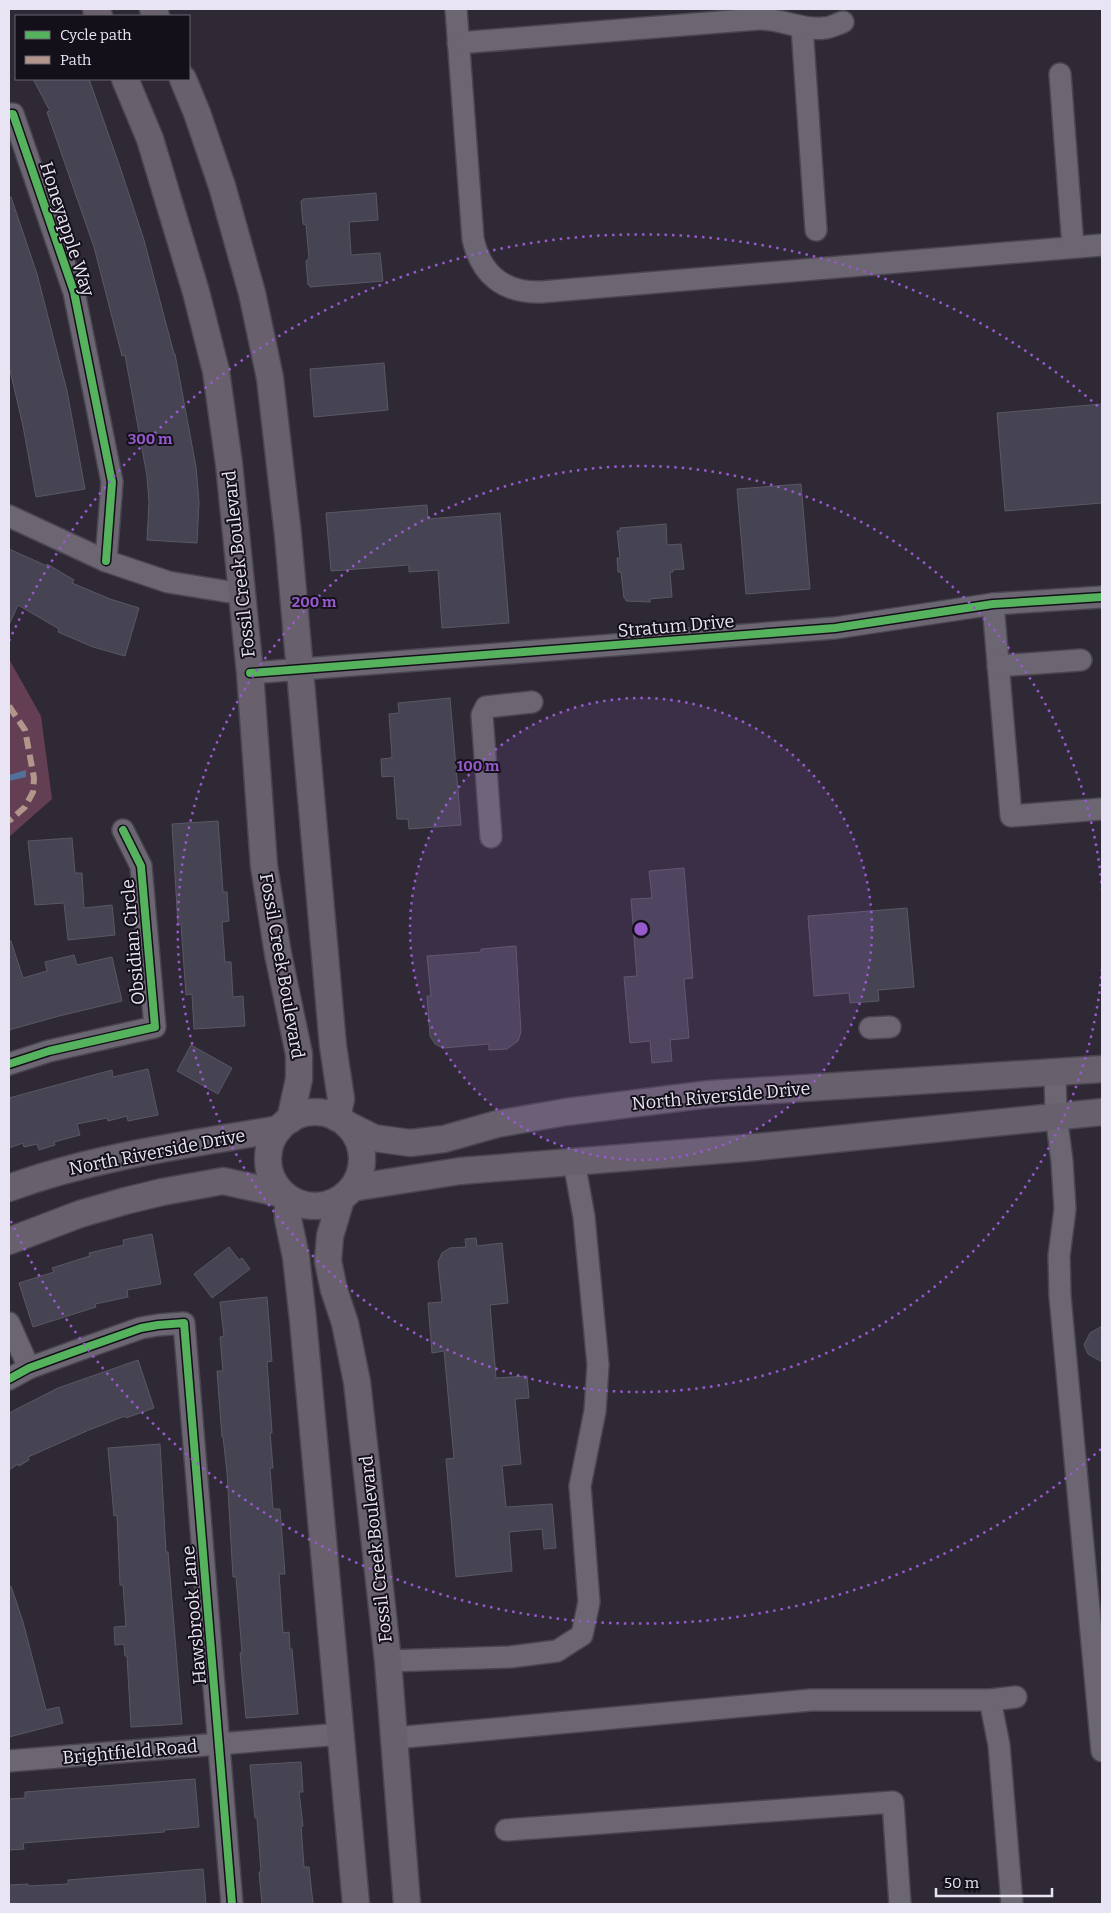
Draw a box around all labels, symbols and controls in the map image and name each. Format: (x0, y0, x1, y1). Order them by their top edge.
legend (15, 15, 190, 80)
text: Cycle path (60, 26, 132, 44)
text: Path (60, 51, 92, 69)
street label: Honeyapple Way (35, 159, 99, 299)
text: 300 m (128, 430, 173, 448)
street label: Fossil Creek Boulevard (218, 469, 260, 659)
text: 200 m (292, 593, 337, 611)
street label: Stratum Drive (617, 610, 735, 642)
text: 100 m (457, 757, 500, 775)
street label: Fossil Creek Boulevard (255, 872, 309, 1061)
street label: Obsidian Circle (117, 878, 149, 1006)
centre of rings (632, 920, 650, 938)
street label: North Riverside Drive (631, 1077, 811, 1115)
street label: North Riverside Drive (67, 1124, 247, 1180)
street label: Fossil Creek Boulevard (355, 1454, 397, 1644)
street label: Hawsbrook Lane (177, 1545, 211, 1685)
street label: Brightfield Road (62, 1735, 199, 1769)
scale bar (936, 1866, 1052, 1898)
text: 50 m (944, 1874, 980, 1892)

